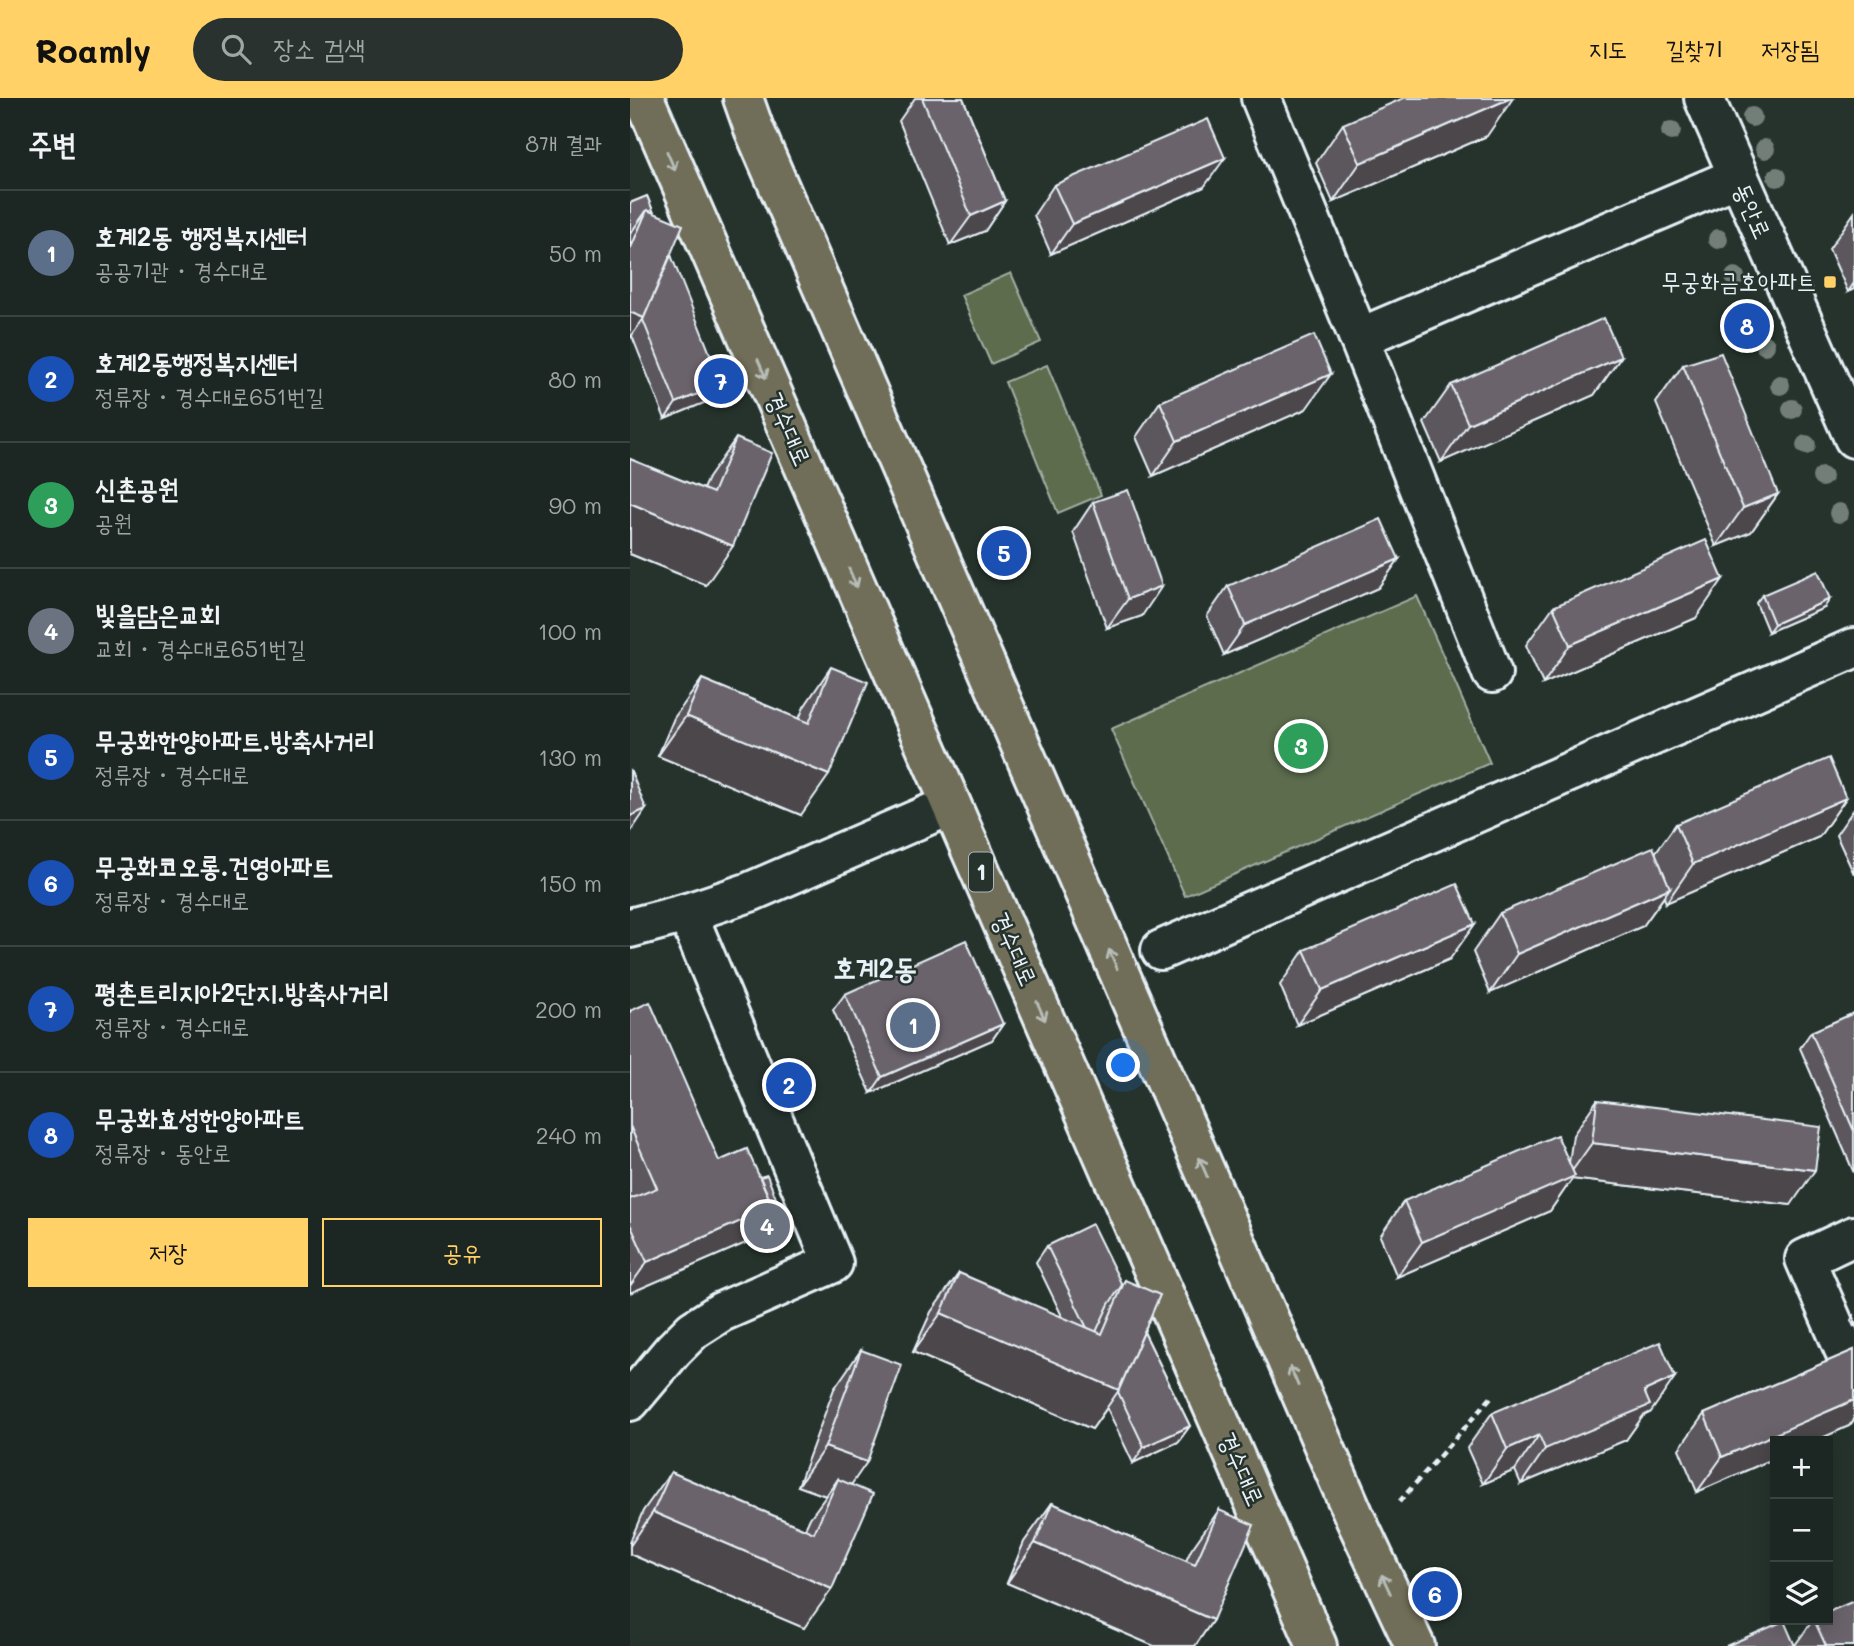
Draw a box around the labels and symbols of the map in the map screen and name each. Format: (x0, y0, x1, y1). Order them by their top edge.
one-way arrow (665, 149, 678, 171)
street label: 동안로 (1727, 178, 1779, 243)
place label: 무궁화금호아파트 (1662, 265, 1816, 296)
marker: 무궁화금호아파트 (1822, 274, 1838, 290)
pin: 8 (1724, 300, 1770, 352)
pin: 7 (698, 355, 744, 407)
one-way arrow (756, 358, 769, 379)
street label: 경수대로 (760, 387, 819, 470)
pin: 5 (981, 527, 1027, 579)
one-way arrow (847, 567, 860, 588)
pin: 3 (1278, 720, 1324, 772)
road number: 1 (969, 852, 993, 892)
street label: 경수대로 (986, 907, 1045, 990)
one-way arrow (1106, 948, 1119, 970)
district label: 호계2동 (833, 949, 917, 985)
pin: 1 (890, 999, 936, 1051)
one-way arrow (1035, 1000, 1048, 1021)
your location (1106, 1048, 1140, 1082)
pin: 2 (766, 1059, 812, 1111)
one-way arrow (1196, 1157, 1209, 1179)
pin: 4 (744, 1200, 790, 1252)
one-way arrow (1287, 1366, 1300, 1387)
street label: 경수대로 (1213, 1427, 1272, 1510)
pin: 6 (1412, 1568, 1458, 1620)
one-way arrow (1379, 1574, 1392, 1595)

